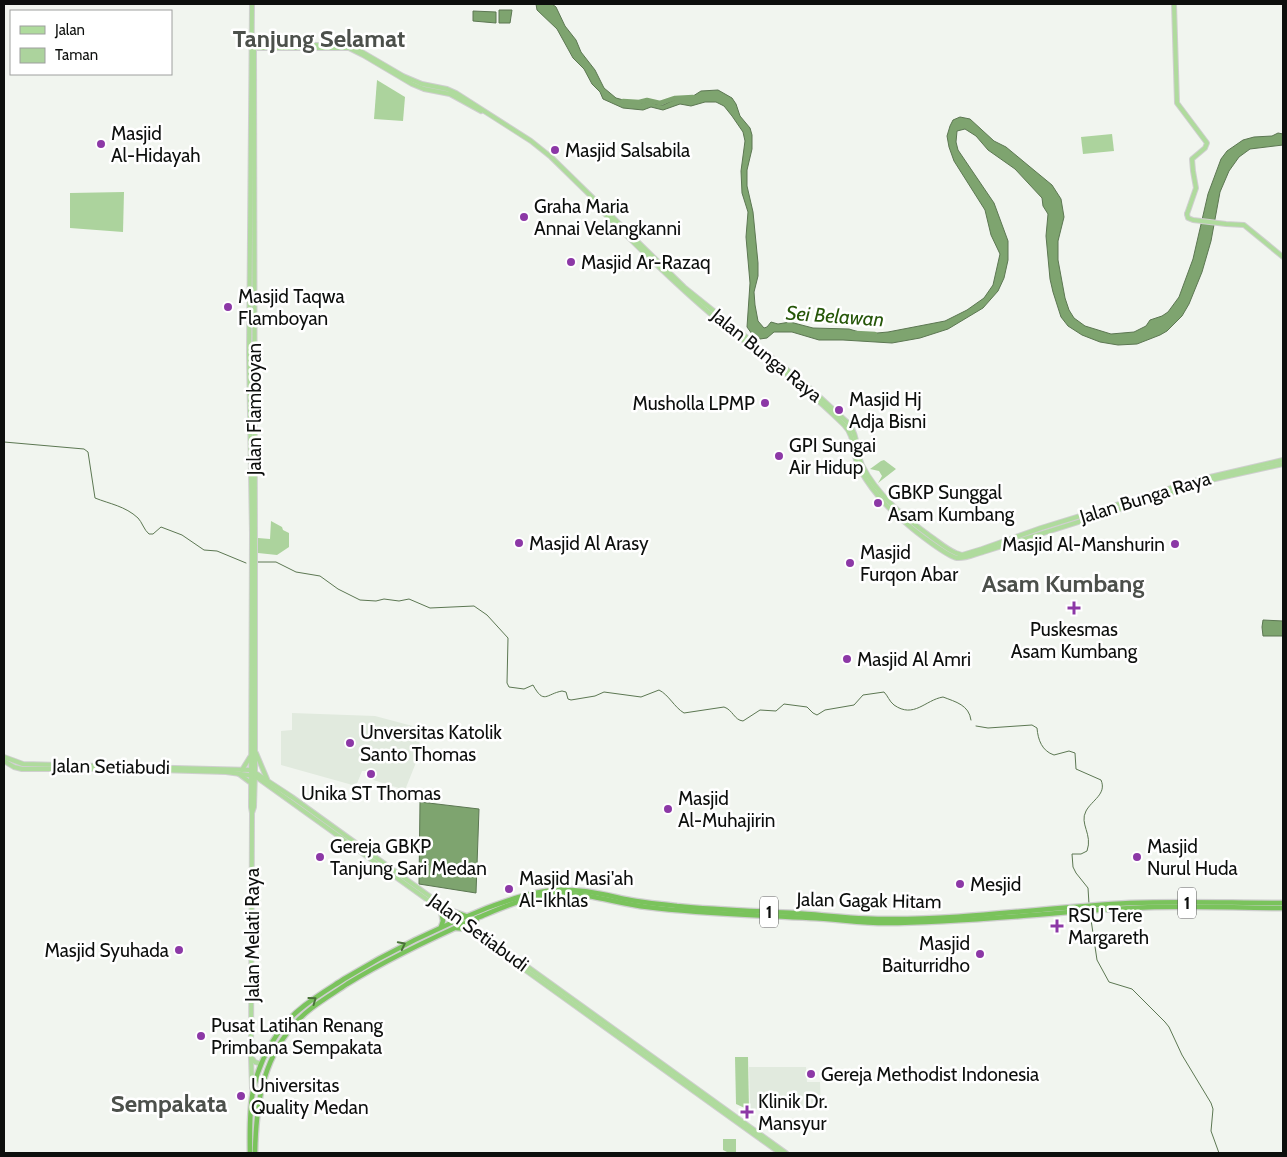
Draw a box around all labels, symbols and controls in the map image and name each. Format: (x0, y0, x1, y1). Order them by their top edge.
legend (10, 10, 172, 75)
text: Jalan (54, 21, 85, 39)
district label: Tanjung Selamat (233, 24, 405, 53)
text: Taman (55, 46, 98, 64)
place label: Masjid Al-Hidayah (111, 122, 201, 167)
marker: Masjid Al-Hidayah (95, 138, 107, 150)
place label: Masjid Salsabila (565, 139, 690, 162)
marker: Masjid Salsabila (549, 144, 561, 156)
place label: Graha Maria Annai Velangkanni (534, 195, 681, 240)
marker: Graha Maria Annai Velangkanni (518, 211, 530, 223)
place label: Masjid Ar-Razaq (581, 251, 711, 274)
marker: Masjid Ar-Razaq (565, 256, 577, 268)
place label: Masjid Taqwa Flamboyan (238, 285, 345, 330)
marker: Masjid Taqwa Flamboyan (222, 301, 234, 313)
water label: Sei Belawan (785, 301, 885, 331)
street label: Jalan Bunga Raya (706, 303, 827, 407)
street label: Jalan Flamboyan (243, 343, 266, 476)
place label: Masjid Hj Adja Bisni (849, 388, 926, 433)
place label: Musholla LPMP (632, 392, 755, 415)
marker: Musholla LPMP (759, 397, 771, 409)
marker: Masjid Hj Adja Bisni (833, 404, 845, 416)
place label: GPI Sungai Air Hidup (789, 434, 876, 479)
marker: GPI Sungai Air Hidup (773, 450, 785, 462)
street label: Jalan Bunga Raya (1076, 467, 1213, 529)
place label: GBKP Sunggal Asam Kumbang (888, 481, 1015, 526)
marker: GBKP Sunggal Asam Kumbang (872, 497, 884, 509)
place label: Masjid Al Arasy (529, 532, 649, 555)
place label: Masjid Al-Manshurin (1002, 533, 1165, 556)
marker: Masjid Al Arasy (513, 537, 525, 549)
marker: Masjid Al-Manshurin (1169, 538, 1181, 550)
place label: Masjid Furqon Abar (860, 541, 958, 586)
marker: Masjid Furqon Abar (844, 557, 856, 569)
district label: Asam Kumbang (982, 569, 1144, 598)
marker: Puskesmas Asam Kumbang (1067, 601, 1081, 615)
place label: Puskesmas Asam Kumbang (1011, 618, 1138, 663)
place label: Masjid Al Amri (857, 648, 971, 671)
marker: Masjid Al Amri (841, 653, 853, 665)
place label: Unversitas Katolik Santo Thomas (360, 721, 502, 766)
marker: Unversitas Katolik Santo Thomas (344, 737, 356, 749)
street label: Jalan Setiabudi (51, 754, 170, 779)
marker: Unika ST Thomas (365, 768, 377, 780)
place label: Unika ST Thomas (301, 782, 441, 805)
place label: Masjid Al-Muhajirin (678, 787, 775, 832)
marker: Masjid Al-Muhajirin (662, 803, 674, 815)
place label: Gereja GBKP Tanjung Sari Medan (330, 835, 487, 880)
place label: Masjid Nurul Huda (1147, 835, 1238, 880)
marker: Gereja GBKP Tanjung Sari Medan (314, 851, 326, 863)
marker: Masjid Nurul Huda (1131, 851, 1143, 863)
place label: Masjid Masi'ah Al-Ikhlas (519, 867, 634, 912)
street label: Jalan Melati Raya (241, 868, 264, 1003)
place label: Mesjid (970, 873, 1021, 896)
marker: Mesjid (954, 878, 966, 890)
marker: Masjid Masi'ah Al-Ikhlas (503, 883, 515, 895)
street label: Jalan Setiabudi (424, 888, 533, 976)
street label: Jalan Gagak Hitam (795, 888, 942, 913)
road number: 1 (1178, 888, 1196, 918)
road number: 1 (760, 896, 778, 928)
place label: RSU Tere Margareth (1068, 904, 1149, 949)
marker: RSU Tere Margareth (1050, 919, 1064, 933)
place label: Masjid Baiturridho (882, 932, 970, 977)
place label: Masjid Syuhada (44, 939, 169, 962)
one-way arrow (397, 942, 406, 952)
marker: Masjid Syuhada (173, 944, 185, 956)
marker: Masjid Baiturridho (974, 948, 986, 960)
one-way arrow (307, 997, 317, 1006)
place label: Pusat Latihan Renang Primbana Sempakata (211, 1014, 384, 1059)
marker: Pusat Latihan Renang Primbana Sempakata (195, 1030, 207, 1042)
place label: Gereja Methodist Indonesia (821, 1063, 1039, 1086)
marker: Gereja Methodist Indonesia (805, 1068, 817, 1080)
place label: Universitas Quality Medan (251, 1074, 369, 1119)
district label: Sempakata (111, 1089, 227, 1118)
marker: Universitas Quality Medan (235, 1090, 247, 1102)
place label: Klinik Dr. Mansyur (758, 1090, 828, 1135)
marker: Klinik Dr. Mansyur (740, 1105, 754, 1119)

